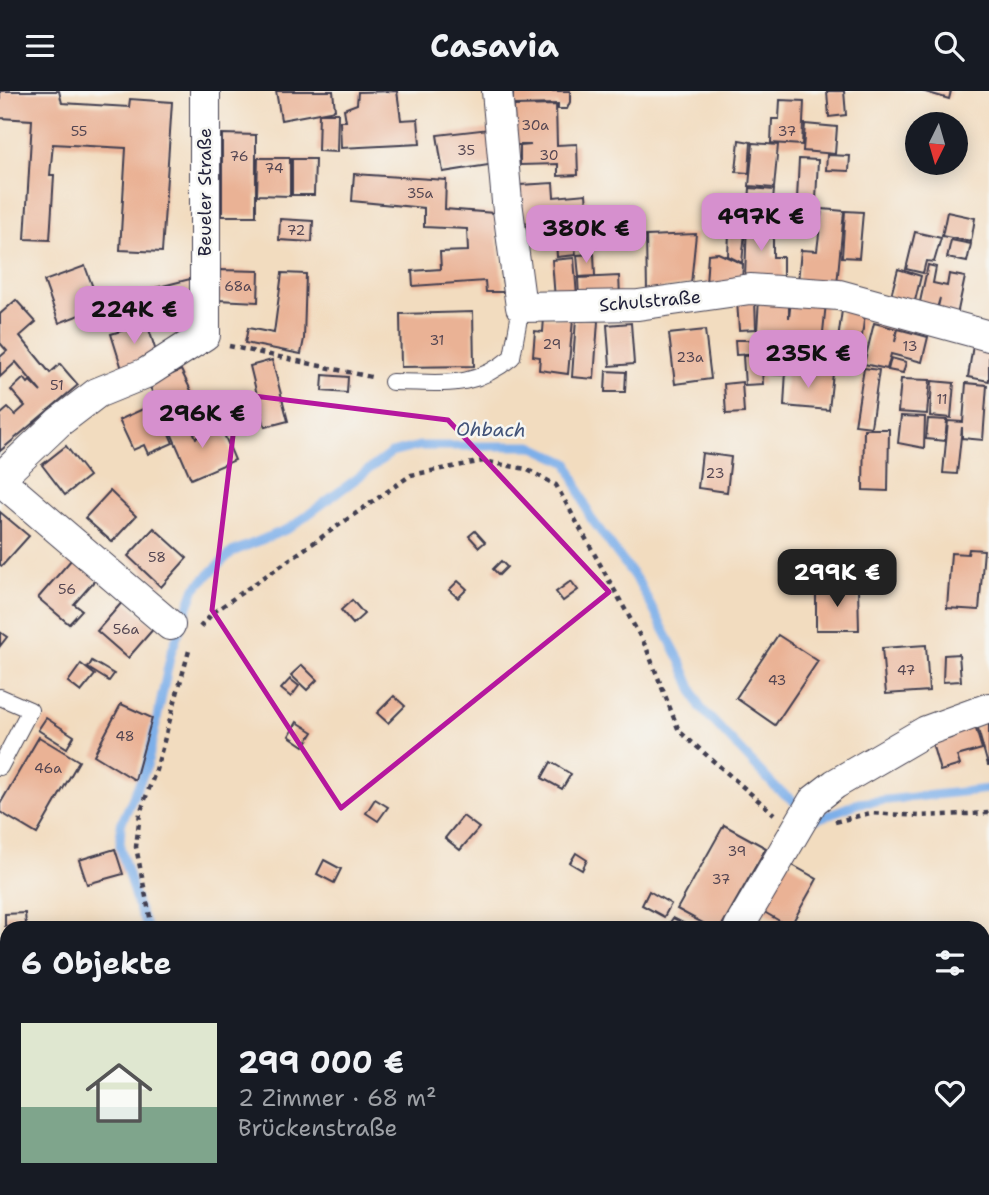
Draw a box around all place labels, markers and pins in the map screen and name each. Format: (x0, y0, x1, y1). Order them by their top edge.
pin: 497K € (704, 193, 818, 253)
pin: 380K € (529, 205, 643, 265)
pin: 224K € (77, 287, 191, 346)
pin: 235K € (751, 331, 865, 390)
pin: 296K € (145, 391, 259, 450)
pin: 299K € (780, 549, 894, 609)

